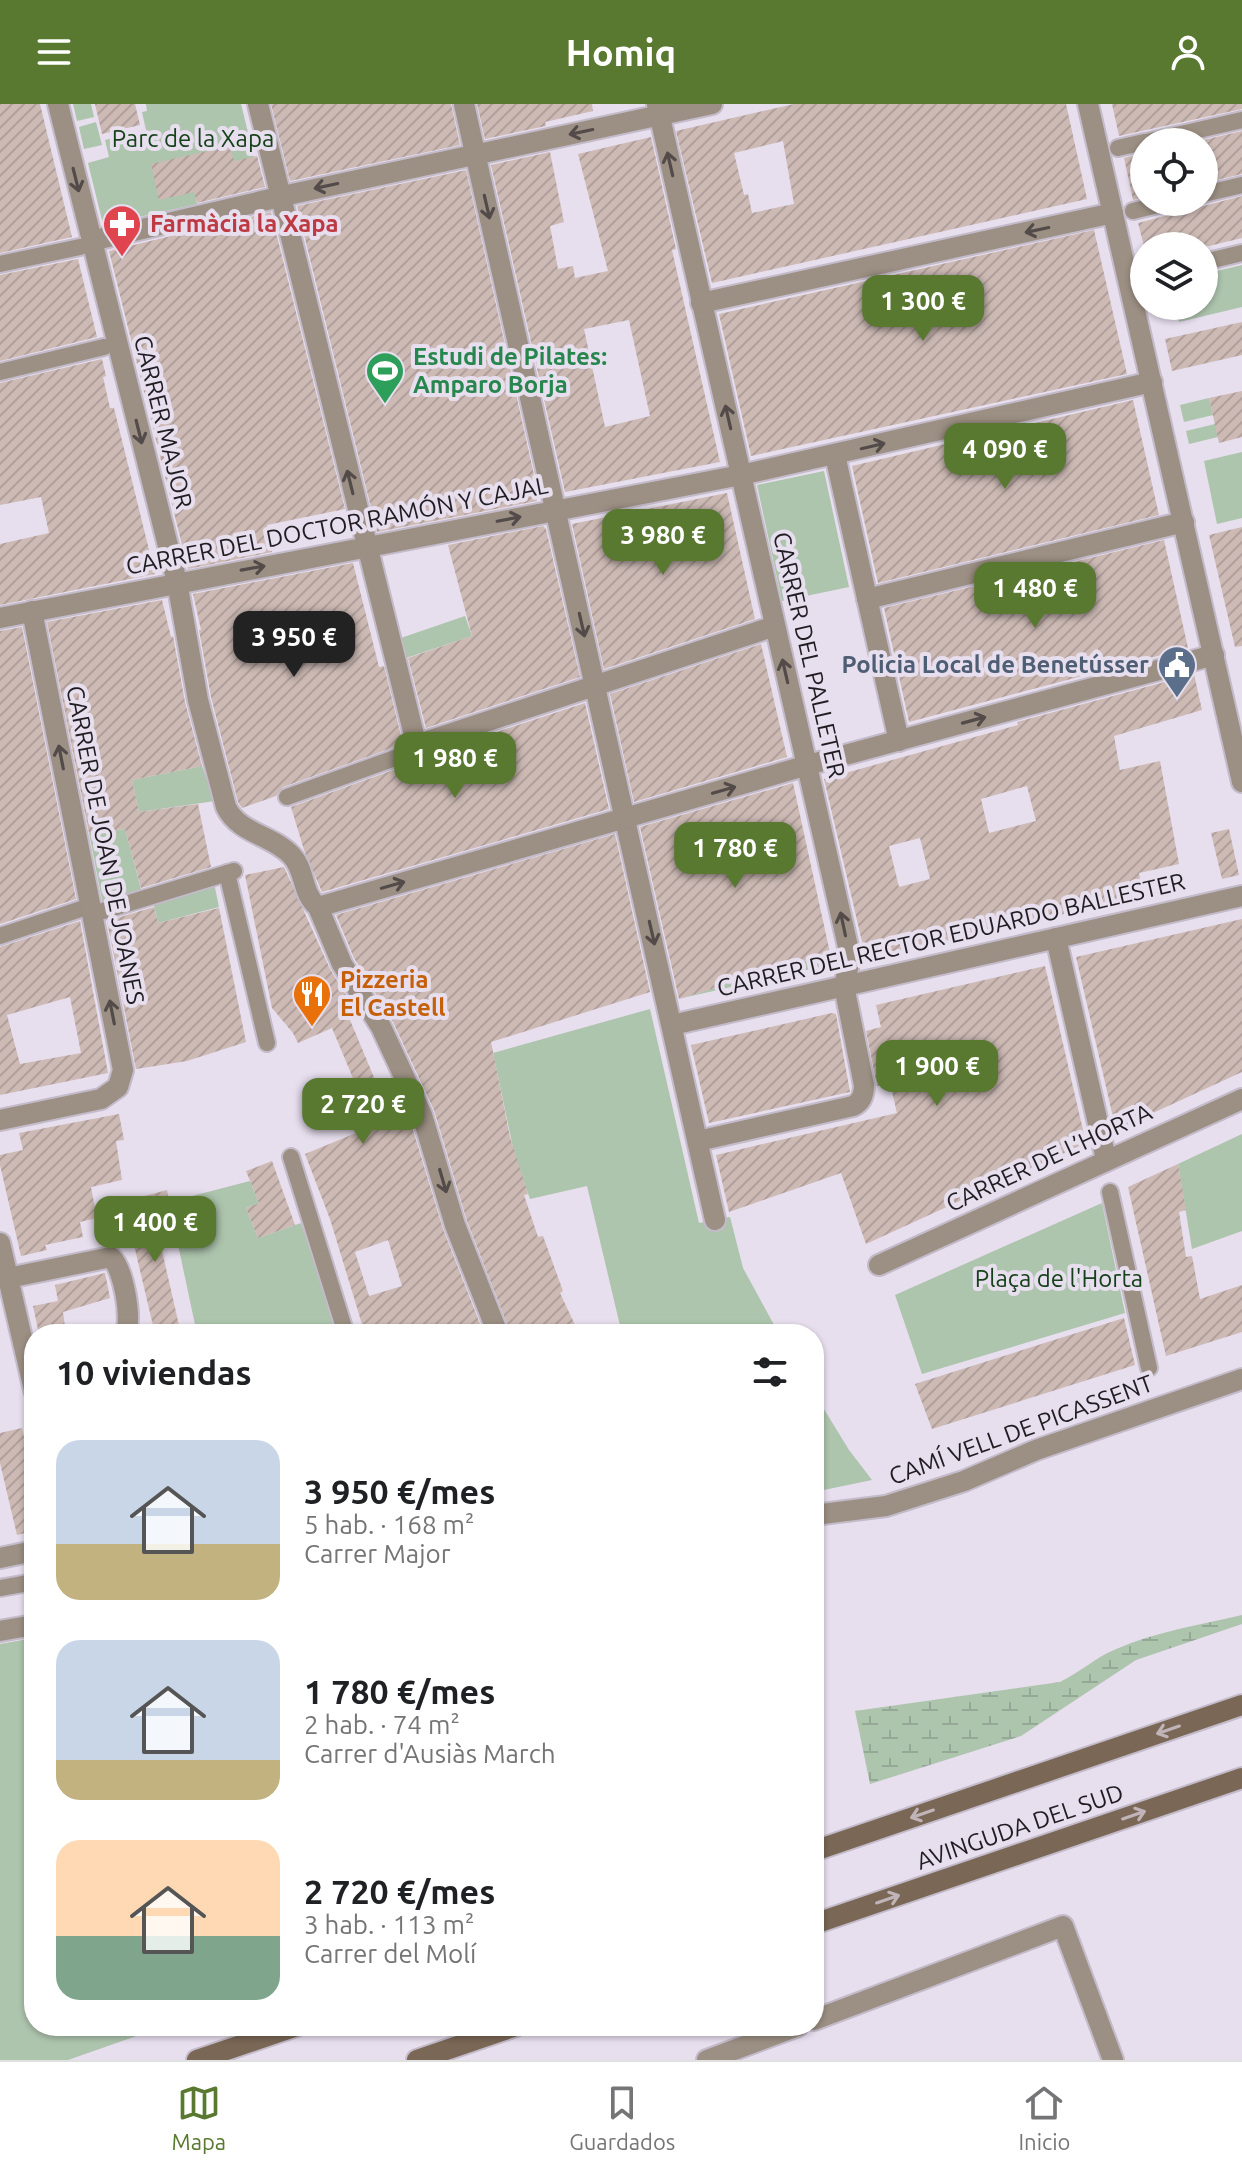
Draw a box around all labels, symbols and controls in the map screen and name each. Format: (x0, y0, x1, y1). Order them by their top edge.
icon: menu (32, 30, 76, 74)
icon: person (1166, 30, 1210, 74)
text: Homiq (566, 32, 676, 73)
park label: Parc de la Xapa (112, 125, 274, 152)
one-way arrow (568, 125, 594, 140)
map controls (1130, 128, 1218, 320)
button: locate (1130, 128, 1218, 216)
one-way arrow (662, 151, 677, 177)
one-way arrow (70, 166, 85, 192)
one-way arrow (314, 179, 340, 194)
one-way arrow (480, 194, 495, 220)
pharmacy icon: Farmàcia la Xapa (101, 203, 143, 258)
place label: Farmàcia la Xapa (150, 210, 339, 237)
one-way arrow (1024, 223, 1050, 238)
button: layers (1130, 232, 1218, 320)
pin: 1 300 € (849, 275, 997, 343)
text: 1 300 € (880, 286, 966, 315)
street label: CARRER MAJOR (129, 333, 198, 511)
place label: Estudi de Pilates: Amparo Borja (413, 343, 607, 398)
sports icon: Estudi de Pilates: Amparo Borja (364, 350, 406, 405)
one-way arrow (719, 405, 734, 431)
one-way arrow (133, 419, 148, 444)
pin: 4 090 € (931, 423, 1079, 491)
text: 4 090 € (962, 434, 1048, 463)
one-way arrow (860, 438, 886, 453)
one-way arrow (342, 469, 357, 495)
street label: CARRER DEL DOCTOR RAMÓN Y CAJAL (123, 470, 550, 580)
pin: 3 980 € (589, 509, 737, 577)
one-way arrow (496, 511, 521, 526)
text: 3 980 € (620, 520, 706, 549)
street label: CARRER DEL PALLETER (768, 529, 851, 780)
one-way arrow (240, 559, 266, 574)
pin: 1 480 € (961, 562, 1109, 630)
text: 1 480 € (992, 573, 1078, 602)
pin: 3 950 € (220, 611, 368, 679)
one-way arrow (575, 611, 590, 637)
text: 3 950 € (251, 622, 337, 651)
public building icon: Policia Local de Benetússer (1156, 644, 1198, 699)
place label: Policia Local de Benetússer (841, 651, 1149, 678)
one-way arrow (777, 658, 792, 684)
street label: CARRER DE JOAN DE JOANES (61, 683, 150, 1006)
one-way arrow (961, 712, 987, 727)
pin: 1 980 € (381, 732, 529, 800)
text: 1 980 € (412, 743, 498, 772)
one-way arrow (53, 744, 68, 770)
one-way arrow (710, 782, 736, 797)
pin: 1 780 € (661, 822, 809, 890)
text: 1 780 € (692, 833, 778, 862)
street label: CARRER DEL RECTOR EDUARDO BALLESTER (714, 867, 1188, 1002)
one-way arrow (380, 877, 406, 892)
one-way arrow (835, 912, 850, 938)
one-way arrow (645, 920, 660, 945)
place label: Pizzeria El Castell (340, 966, 445, 1021)
restaurant icon: Pizzeria El Castell (291, 973, 333, 1028)
one-way arrow (103, 999, 118, 1025)
pin: 1 900 € (863, 1040, 1011, 1108)
text: 1 900 € (894, 1051, 980, 1080)
pin: 2 720 € (289, 1078, 437, 1146)
text: 2 720 € (320, 1089, 406, 1118)
street label: CARRER DE L’HORTA (942, 1098, 1156, 1217)
one-way arrow (436, 1167, 451, 1193)
pin: 1 400 € (81, 1196, 229, 1264)
text: 1 400 € (112, 1207, 198, 1236)
park label: Plaça de l'Horta (975, 1265, 1143, 1292)
icon: filters (748, 1350, 792, 1394)
text: 10 viviendas (56, 1353, 252, 1391)
street label: CAMÍ VELL DE PICASSENT (885, 1368, 1156, 1490)
icon: home (120, 1472, 216, 1568)
text: 3 950 €/mes (304, 1472, 495, 1510)
text: 5 hab. · 168 m² (304, 1510, 474, 1539)
text: Carrer Major (304, 1539, 451, 1568)
icon: home (120, 1672, 216, 1768)
text: 1 780 €/mes (304, 1672, 495, 1710)
text: 2 hab. · 74 m² (304, 1710, 460, 1739)
one-way arrow (1156, 1724, 1181, 1739)
text: Carrer d'Ausiàs March (304, 1739, 556, 1768)
street label: AVINGUDA DEL SUD (913, 1778, 1127, 1875)
one-way arrow (910, 1807, 935, 1822)
one-way arrow (1121, 1807, 1146, 1821)
icon: home (120, 1872, 216, 1968)
text: 2 720 €/mes (304, 1872, 495, 1910)
one-way arrow (875, 1891, 900, 1906)
text: 3 hab. · 113 m² (304, 1910, 474, 1939)
text: Carrer del Molí (304, 1939, 476, 1968)
tab: Mapa (172, 2081, 226, 2154)
tab: Guardados (569, 2081, 675, 2154)
tab: Inicio (1018, 2081, 1070, 2154)

